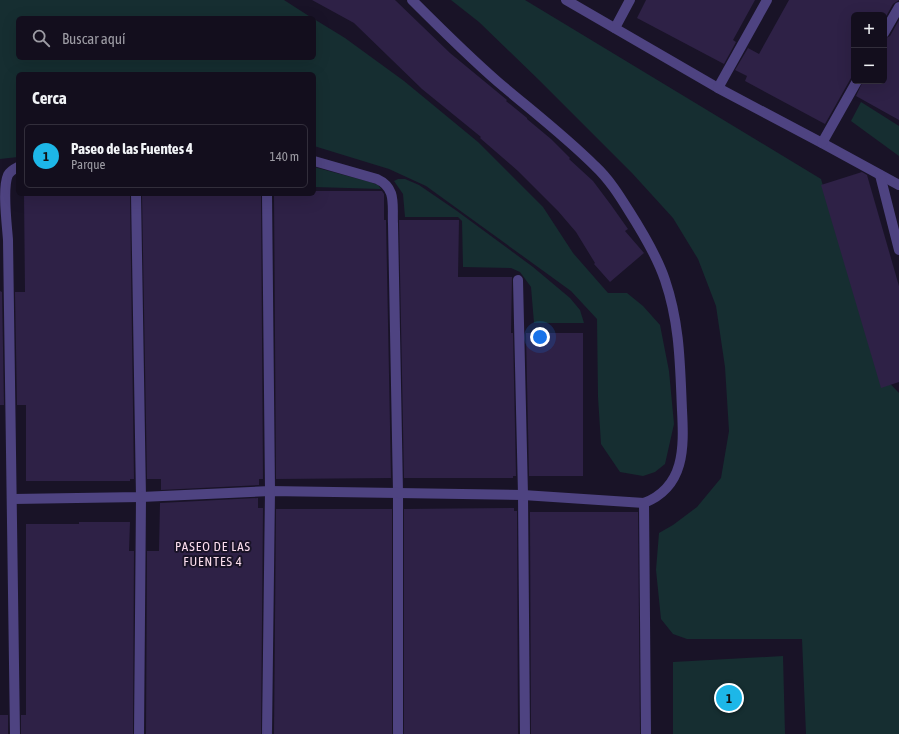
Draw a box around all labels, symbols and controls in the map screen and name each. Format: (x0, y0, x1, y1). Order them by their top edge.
map controls (851, 12, 887, 84)
button: + (851, 12, 887, 48)
search box (16, 16, 316, 60)
icon: search (30, 27, 52, 49)
text: Buscar aquí (62, 30, 125, 47)
button: − (851, 48, 887, 84)
text: Cerca (32, 88, 67, 108)
text: Paseo de las Fuentes 4 (71, 140, 193, 157)
text: 1 (43, 149, 49, 164)
text: 140 m (270, 149, 299, 164)
text: Parque (71, 157, 105, 172)
your location (530, 327, 550, 347)
district label: PASEO DE LAS FUENTES 4 (175, 539, 251, 569)
pin: 1 (716, 683, 742, 713)

